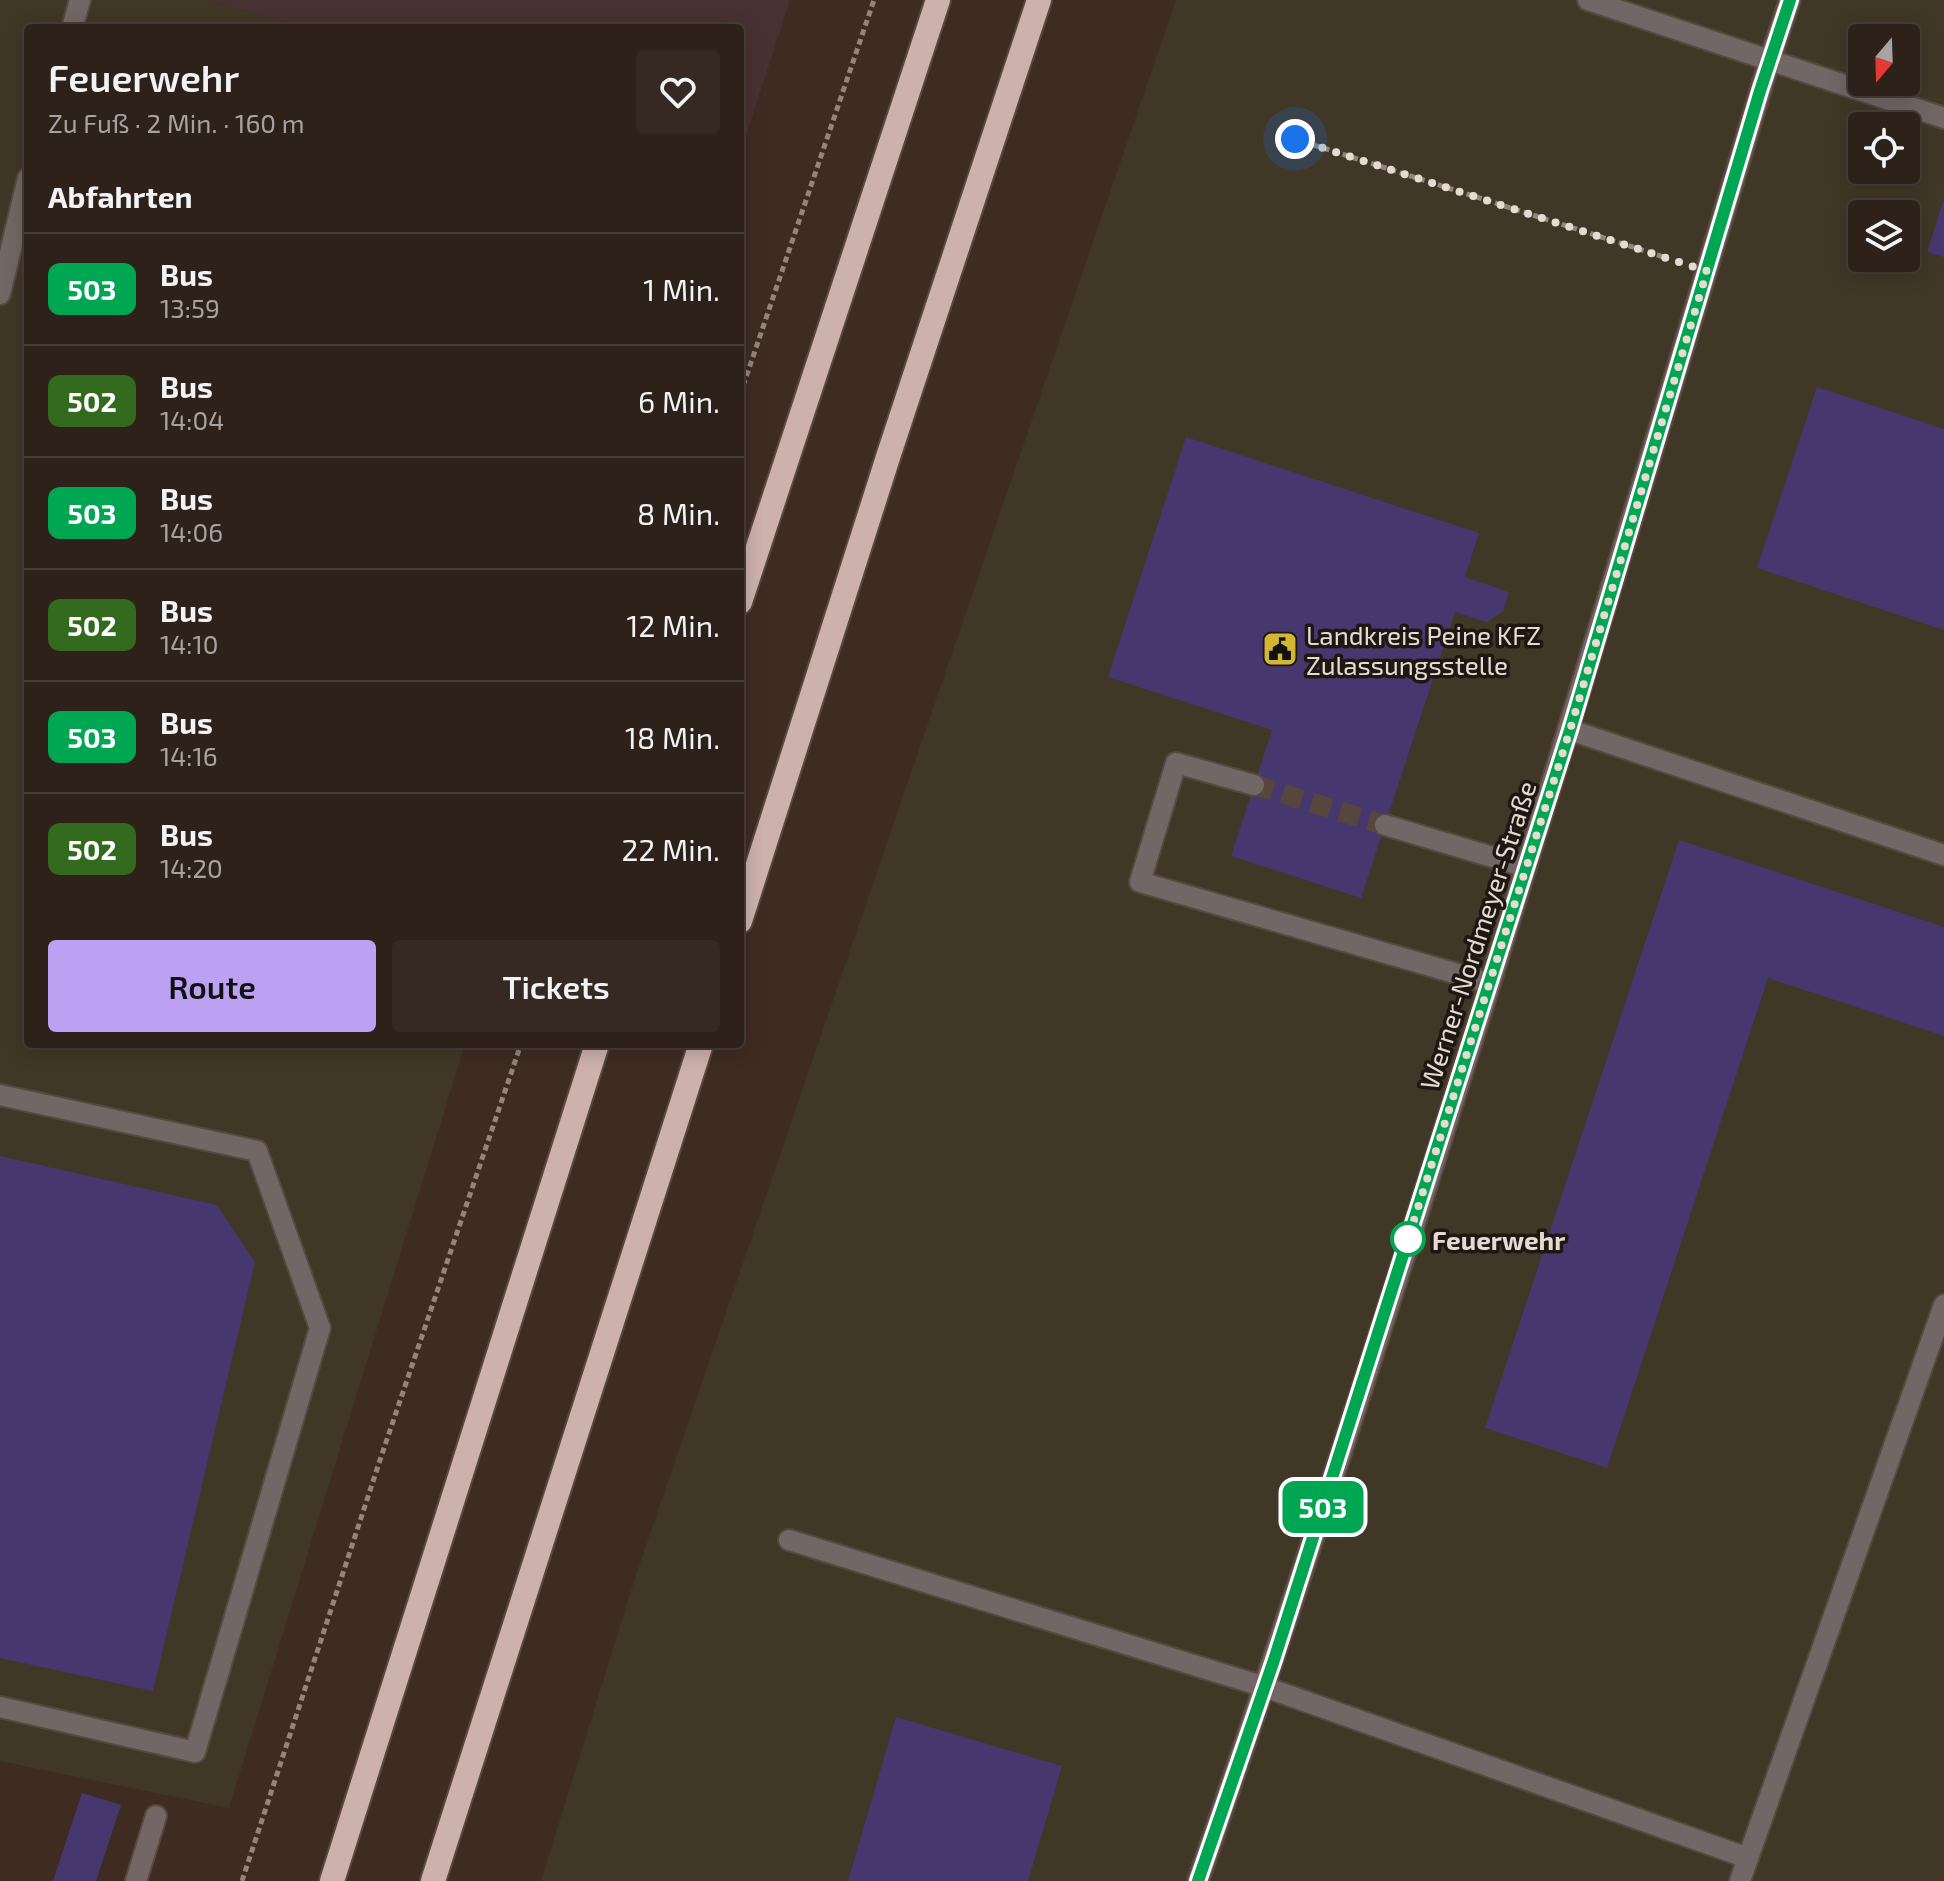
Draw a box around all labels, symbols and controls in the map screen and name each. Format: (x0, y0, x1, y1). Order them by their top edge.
north arrow (1848, 24, 1920, 96)
map controls (1848, 24, 1920, 272)
button: heart (636, 50, 720, 134)
text: Feuerwehr (48, 54, 239, 100)
text: Zu Fuß · 2 Min. · 160 m (48, 107, 305, 138)
button: locate (1848, 112, 1920, 184)
your location (1275, 119, 1315, 159)
text: Abfahrten (48, 178, 193, 214)
button: layers (1848, 200, 1920, 272)
text: Bus (160, 256, 213, 292)
text: 1 Min. (643, 271, 720, 307)
text: 503 (67, 272, 117, 306)
text: 13:59 (160, 292, 220, 323)
text: Bus (160, 368, 213, 404)
text: 6 Min. (638, 383, 720, 419)
text: 502 (67, 384, 117, 418)
text: 14:04 (160, 404, 224, 435)
text: Bus (160, 480, 213, 516)
text: 8 Min. (637, 495, 720, 531)
text: 503 (67, 496, 117, 530)
text: 14:06 (160, 516, 223, 547)
text: Bus (160, 592, 213, 628)
text: 12 Min. (626, 607, 720, 643)
text: 502 (67, 608, 117, 642)
place label: Landkreis Peine KFZ Zulassungsstelle (1306, 619, 1541, 680)
text: 14:10 (160, 628, 219, 659)
public building icon: Landkreis Peine KFZ Zulassungsstelle (1261, 630, 1299, 668)
text: Bus (160, 704, 213, 740)
text: 18 Min. (625, 719, 720, 755)
text: 503 (67, 720, 117, 754)
text: 14:16 (160, 740, 218, 771)
street label: Werner-Nordmeyer-Straße (1412, 777, 1542, 1093)
text: Bus (160, 816, 213, 852)
text: 22 Min. (622, 831, 720, 867)
text: 502 (67, 832, 117, 866)
text: 14:20 (160, 852, 223, 883)
button: Route (48, 940, 376, 1032)
button: Tickets (392, 940, 720, 1032)
marker: Feuerwehr (1391, 1222, 1425, 1256)
place label: Feuerwehr (1432, 1224, 1565, 1255)
line badge: 503 (1277, 1481, 1369, 1533)
text: 503 (1298, 1490, 1348, 1524)

